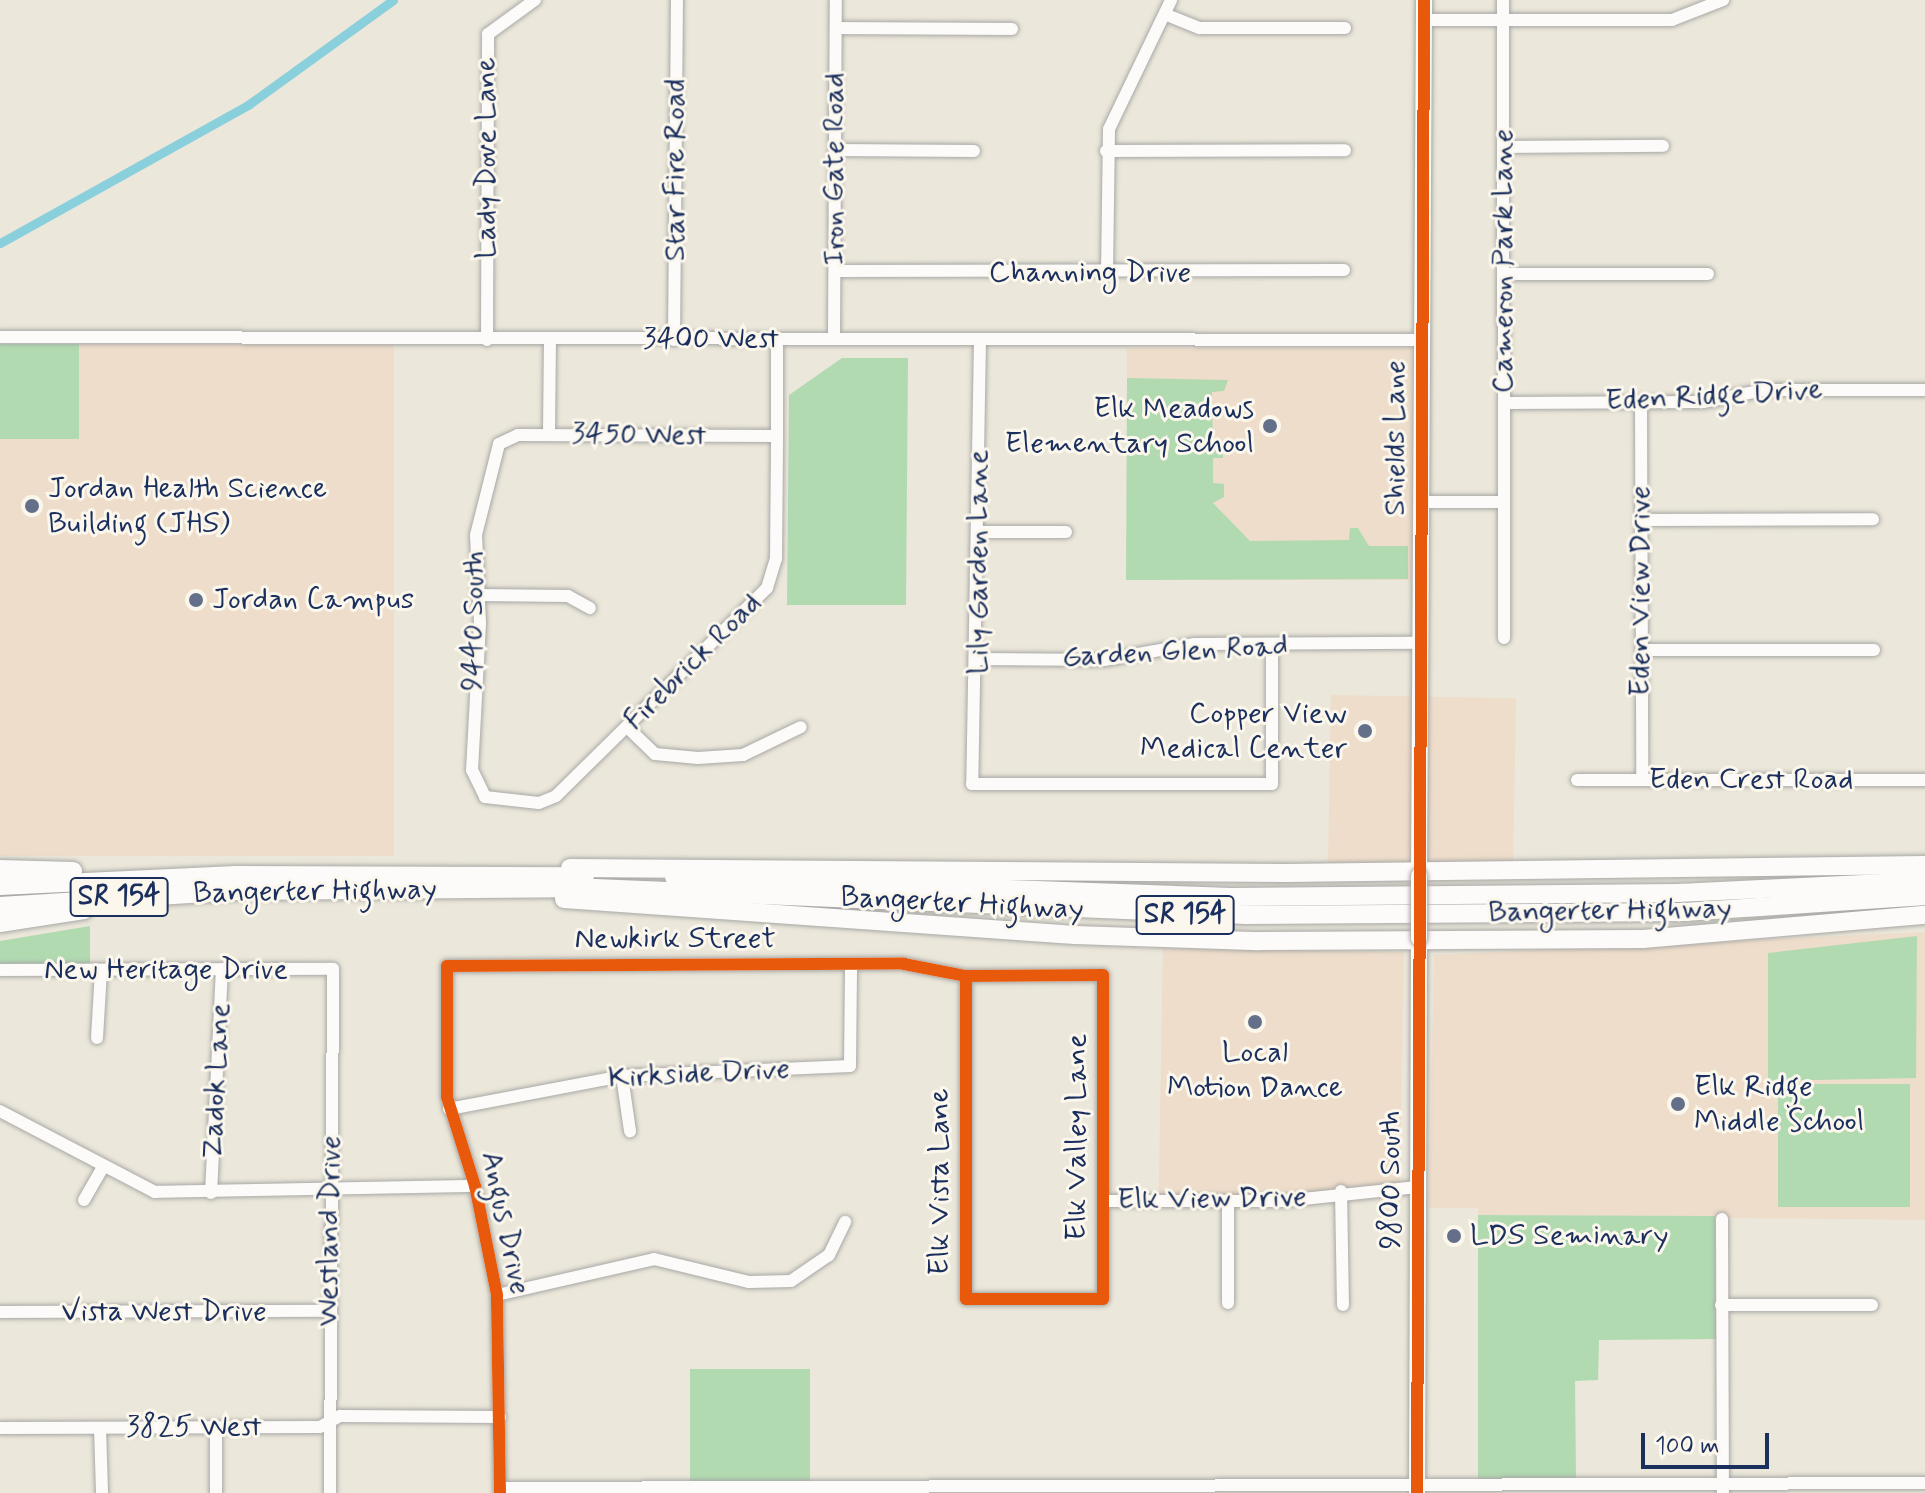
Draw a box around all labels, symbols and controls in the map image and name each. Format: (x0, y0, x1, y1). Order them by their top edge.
street label: Lady Dove Lane (469, 57, 505, 259)
street label: Iron Gate Road (817, 75, 853, 263)
street label: Star Fire Road (658, 79, 694, 261)
street label: Cameron Park Lane (1486, 132, 1522, 390)
street label: Channing Drive (989, 255, 1191, 291)
street label: 3400 West (643, 321, 779, 357)
street label: Shields Lane (1378, 359, 1414, 517)
street label: Eden Ridge Drive (1607, 372, 1821, 420)
place label: Elk Meadows Elementary School (1005, 391, 1254, 462)
street label: 3450 West (571, 416, 707, 454)
marker: Elk Meadows Elementary School (1261, 417, 1279, 435)
street label: Lily Garden Lane (961, 453, 997, 671)
place label: Jordan Health Science Building (JHS) (48, 471, 331, 542)
street label: Eden View Drive (1623, 489, 1659, 693)
marker: Jordan Health Science Building (JHS) (23, 497, 41, 515)
street label: 9440 South (455, 550, 493, 692)
place label: Jordan Campus (212, 582, 407, 618)
street label: Firebrick Road (617, 586, 769, 738)
marker: Jordan Campus (187, 591, 205, 609)
street label: Garden Glen Road (1058, 628, 1292, 676)
place label: Copper View Medical Center (1145, 696, 1347, 766)
marker: Copper View Medical Center (1354, 720, 1376, 742)
street label: Eden Crest Road (1648, 762, 1854, 798)
street label: Bangerter Highway (193, 872, 437, 912)
road number: SR 154 (69, 873, 169, 921)
street label: Bangerter Highway (839, 880, 1085, 928)
road number: SR 154 (1135, 891, 1235, 939)
street label: Bangerter Highway (1488, 891, 1732, 931)
street label: Newkirk Street (575, 921, 775, 957)
street label: New Heritage Drive (42, 952, 290, 988)
street label: Zadok Lane (195, 1004, 239, 1158)
marker: Local Motion Dance (1246, 1013, 1264, 1031)
place label: Local Motion Dance (1170, 1035, 1340, 1106)
street label: Elk Valley Lane (1059, 1038, 1095, 1236)
street label: Kirkside Drive (608, 1051, 790, 1097)
place label: Elk Ridge Middle School (1694, 1069, 1866, 1140)
street label: Elk Vista Lane (922, 1090, 958, 1274)
marker: Elk Ridge Middle School (1669, 1095, 1687, 1113)
street label: 9800 South (1373, 1110, 1409, 1250)
street label: Westland Drive (310, 1135, 350, 1327)
street label: Angus Drive (472, 1148, 538, 1298)
street label: Elk View Drive (1120, 1179, 1304, 1219)
place label: LDS Seminary (1470, 1218, 1668, 1254)
marker: LDS Seminary (1445, 1227, 1463, 1245)
street label: Vista West Drive (61, 1294, 267, 1330)
street label: 3825 West (126, 1409, 262, 1445)
scale bar (1645, 1417, 1773, 1467)
text: 100 m (1655, 1431, 1719, 1462)

